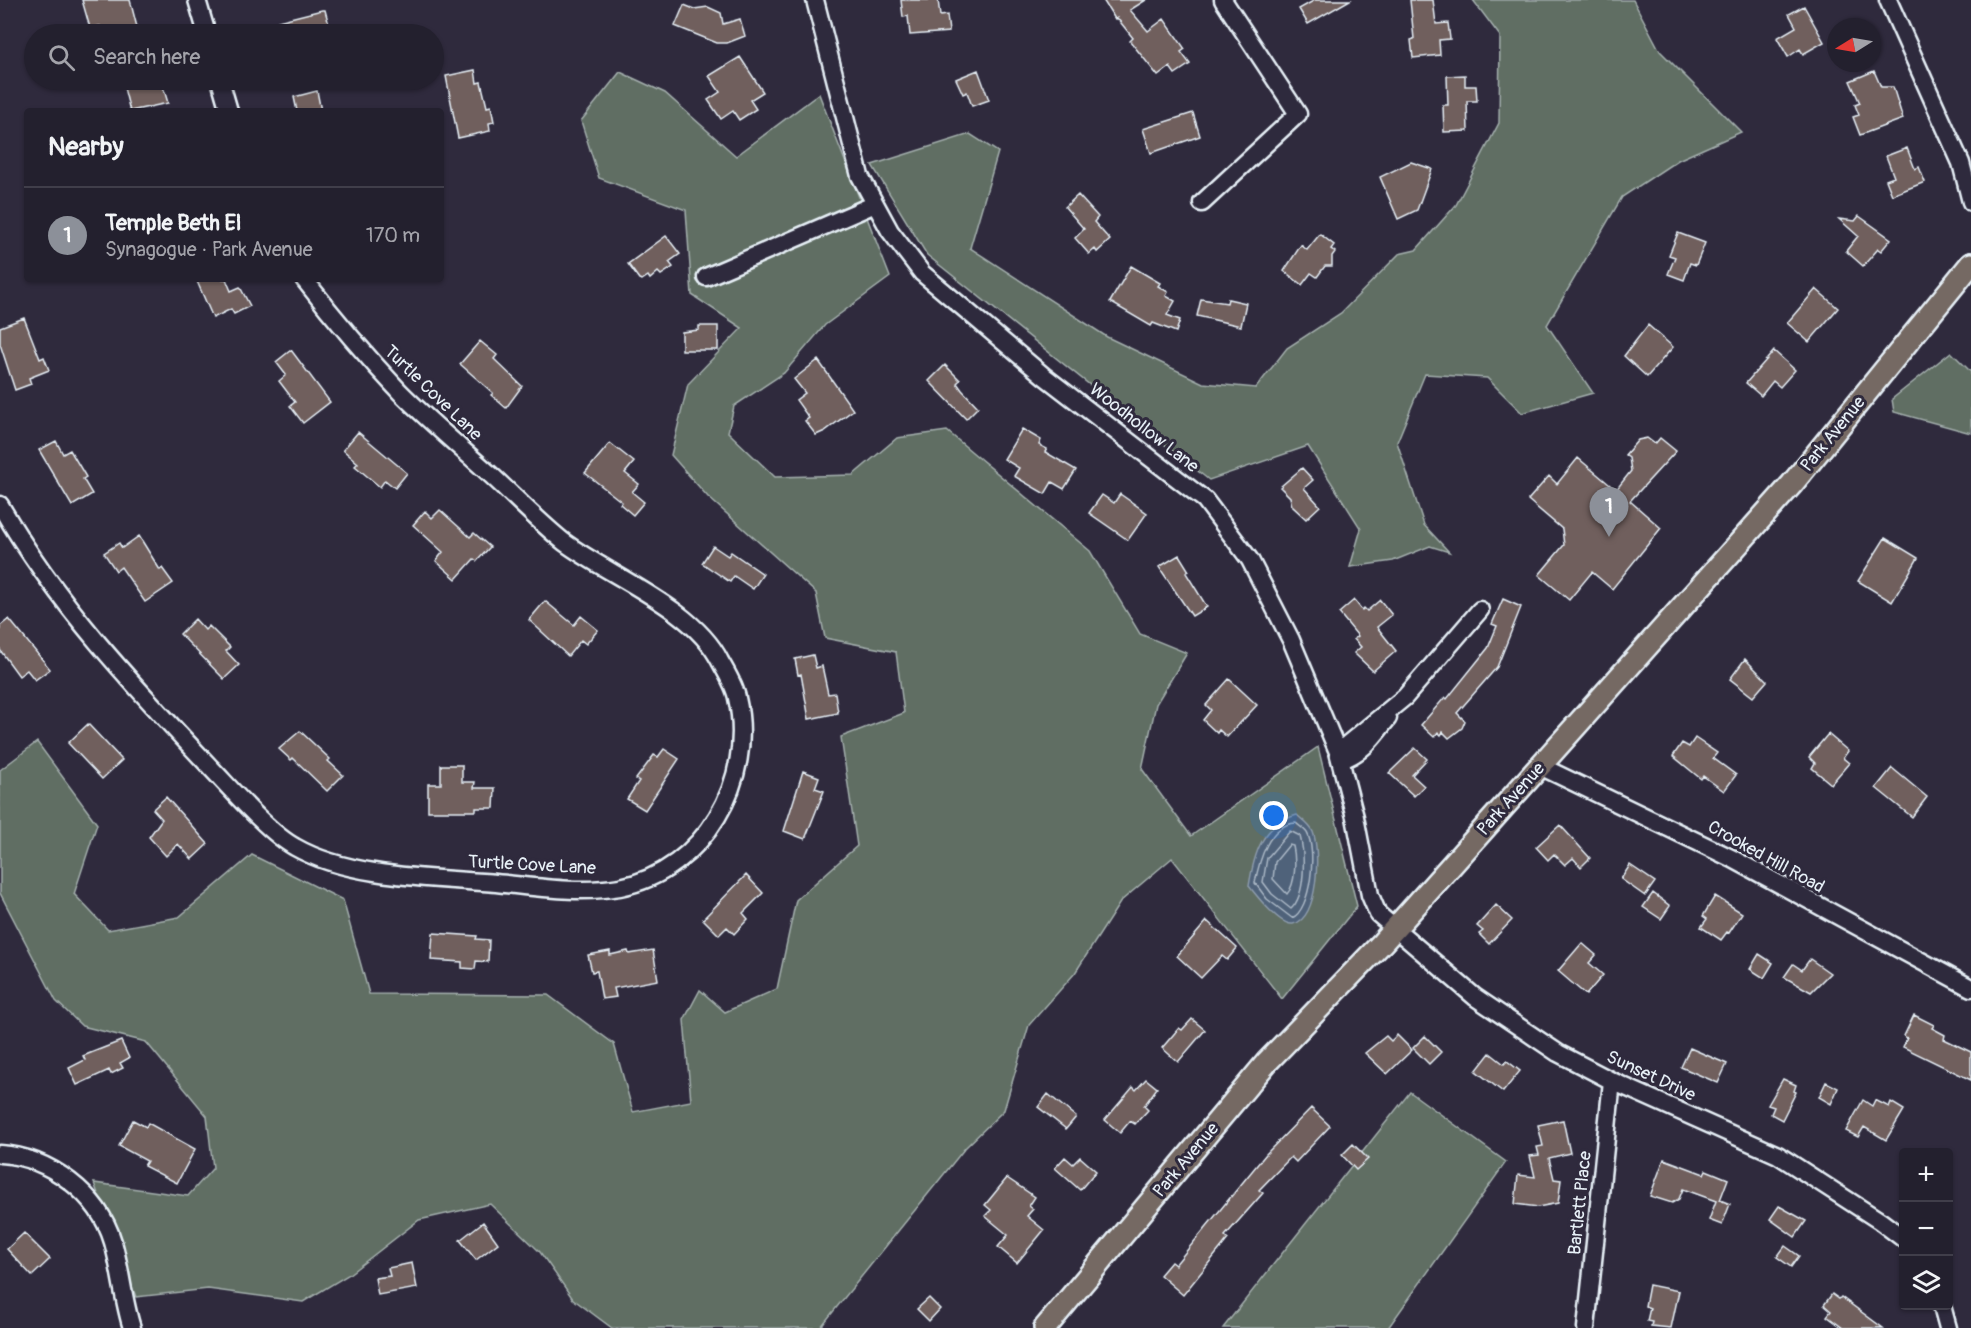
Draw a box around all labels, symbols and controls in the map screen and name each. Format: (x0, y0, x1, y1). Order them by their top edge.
north arrow (1827, 18, 1881, 72)
search box (24, 24, 444, 90)
icon: search (45, 41, 78, 74)
text: Search here (93, 43, 200, 71)
text: Nearby (48, 131, 124, 163)
text: Temple Beth El (105, 209, 241, 237)
text: 1 (64, 223, 71, 248)
text: 170 m (366, 223, 420, 248)
text: Synagogue · Park Avenue (105, 237, 313, 262)
street label: Turtle Cove Lane (379, 340, 487, 446)
street label: Woodhollow Lane (1085, 378, 1204, 478)
street label: Park Avenue (1796, 391, 1871, 477)
pin: 1 (1590, 488, 1628, 537)
street label: Park Avenue (1472, 757, 1550, 840)
your location (1259, 801, 1288, 830)
street label: Crooked Hill Road (1704, 815, 1828, 899)
street label: Turtle Cove Lane (468, 850, 597, 880)
street label: Sunset Drive (1603, 1045, 1699, 1107)
street label: Park Avenue (1148, 1118, 1224, 1202)
map controls (1899, 1148, 1953, 1310)
button: + (1899, 1148, 1953, 1202)
street label: Bartlett Place (1563, 1150, 1597, 1256)
button: − (1899, 1202, 1953, 1256)
button: layers (1899, 1256, 1953, 1310)

